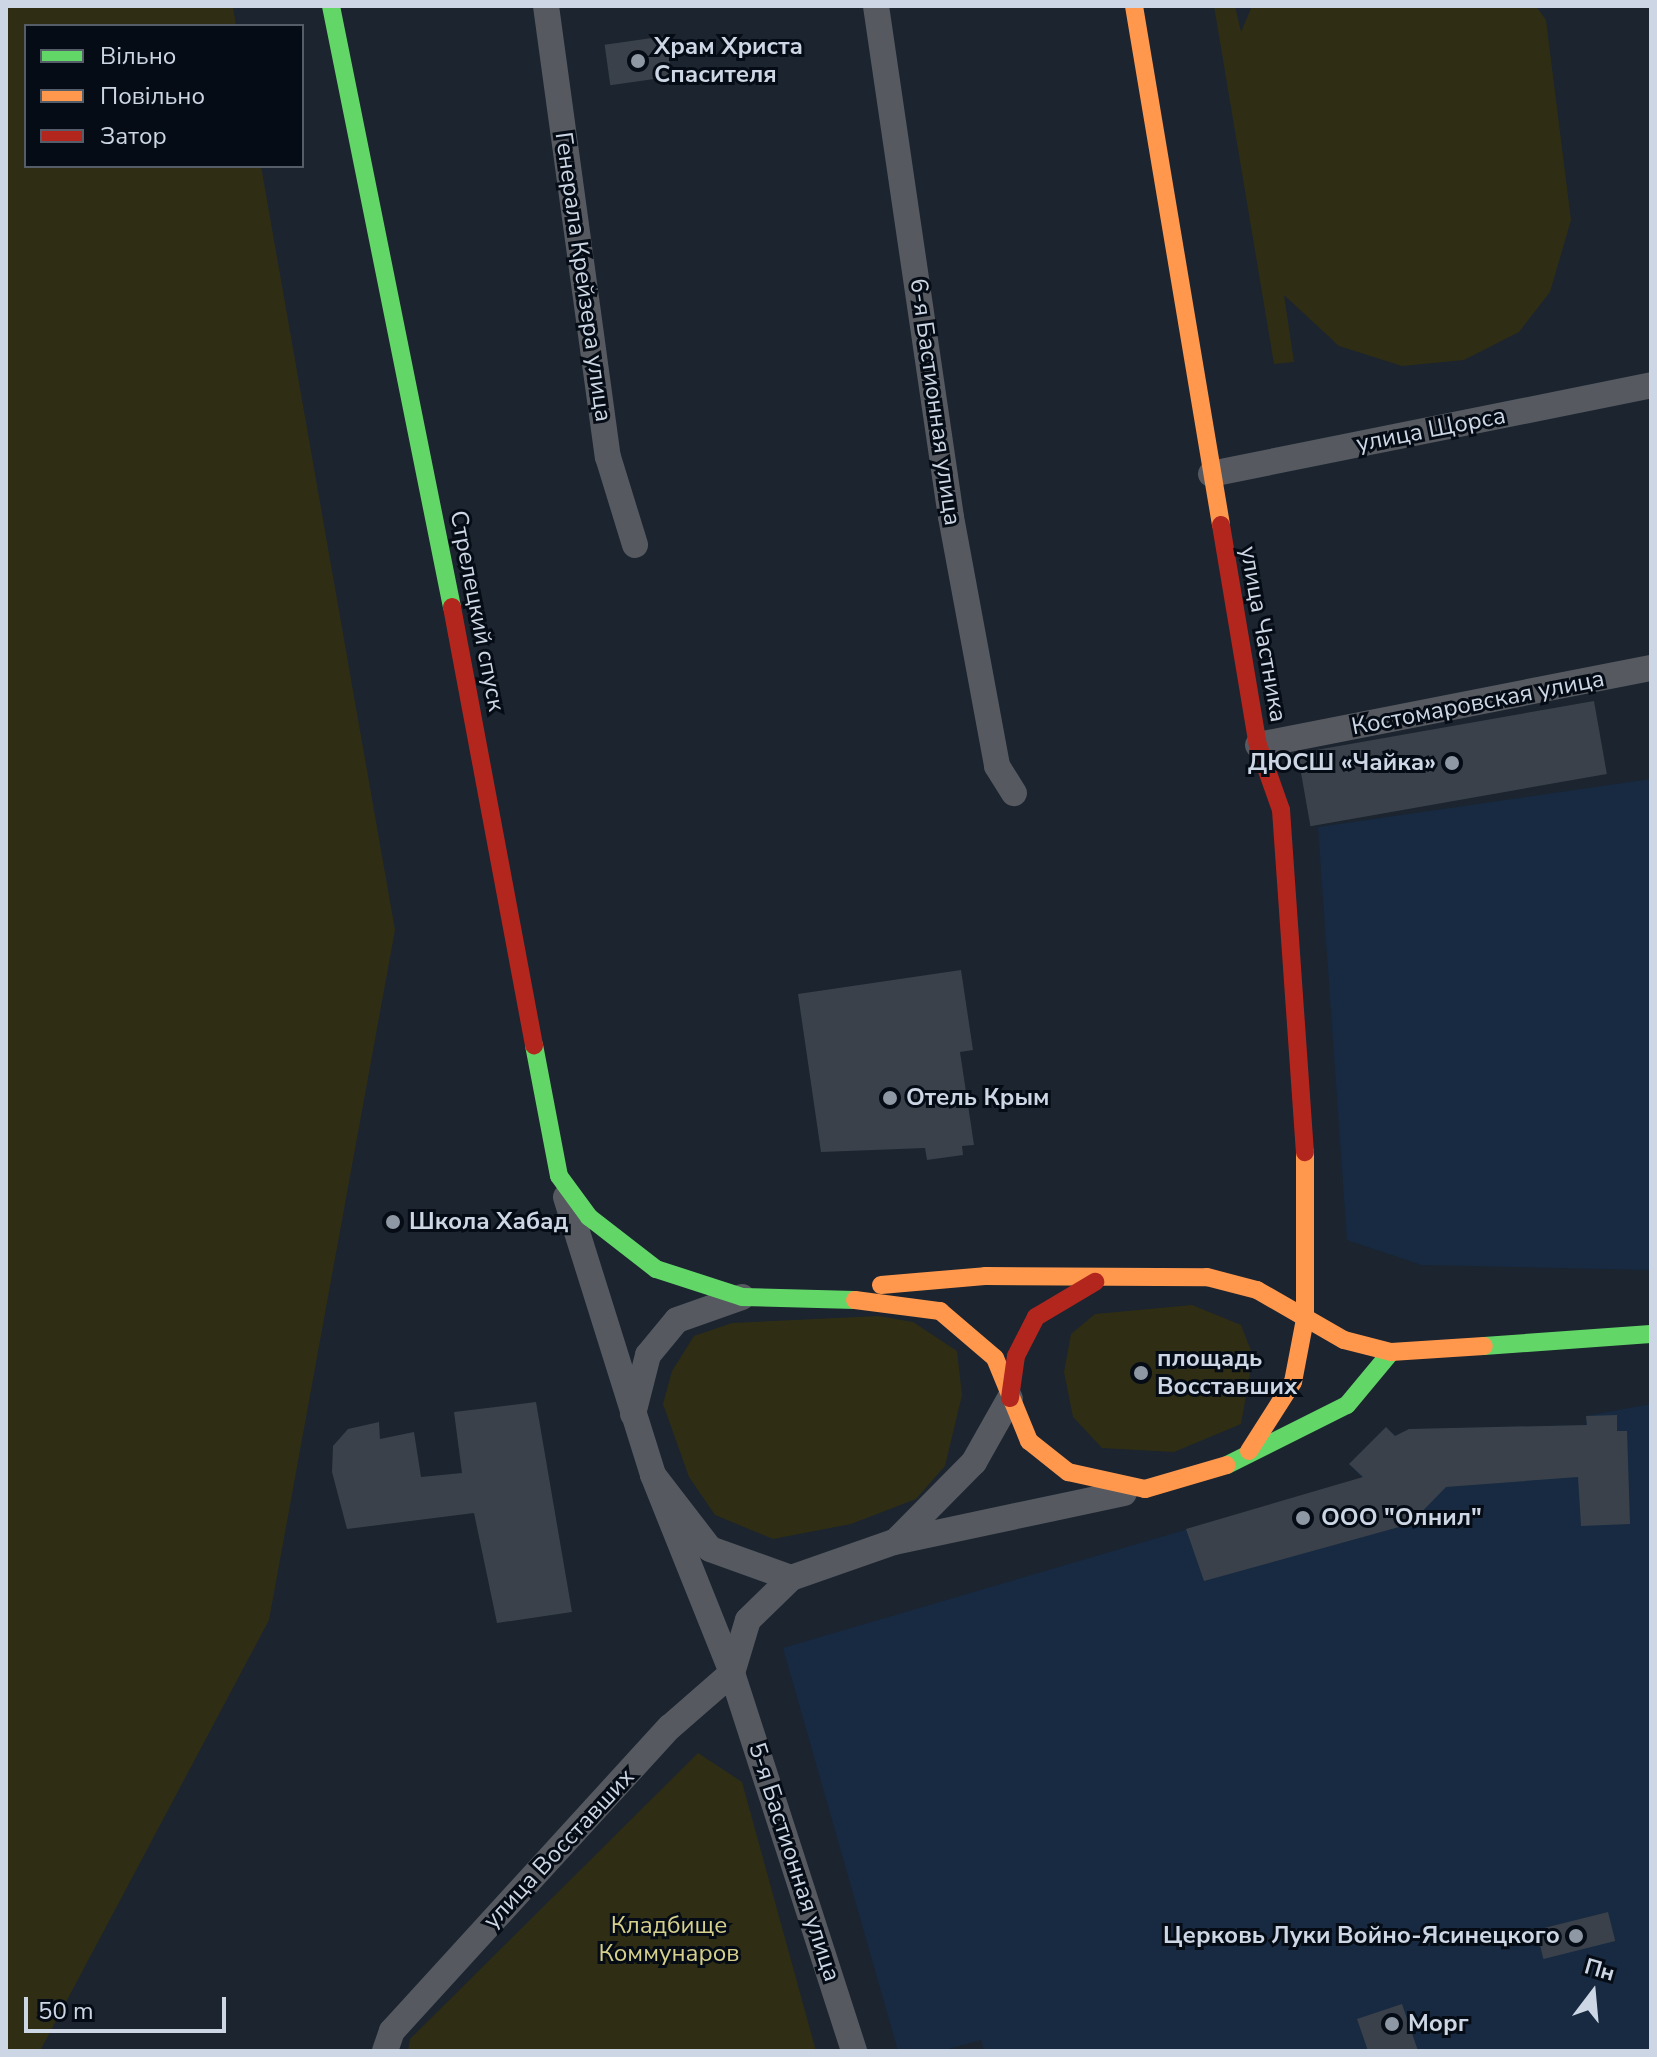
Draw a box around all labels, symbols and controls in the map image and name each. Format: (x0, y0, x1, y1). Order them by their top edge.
legend (24, 24, 304, 168)
place label: Храм Христа Спасителя (654, 33, 803, 89)
text: Вільно (100, 40, 176, 72)
marker: Храм Христа Спасителя (629, 52, 647, 70)
text: Повільно (100, 80, 205, 112)
text: Затор (100, 120, 167, 152)
street label: Генерала Крейзера улица (548, 130, 618, 424)
street label: 6-я Бастионная улица (903, 277, 967, 527)
street label: улица Щорса (1354, 401, 1508, 459)
street label: Стрелецкий спуск (443, 508, 511, 714)
street label: улица Частника (1233, 544, 1293, 724)
street label: Костомаровская улица (1349, 664, 1607, 742)
place label: ДЮСШ «Чайка» (1248, 749, 1436, 777)
marker: ДЮСШ «Чайка» (1443, 754, 1461, 772)
place label: Отель Крым (906, 1084, 1049, 1112)
marker: Отель Крым (881, 1089, 899, 1107)
place label: Школа Хабад (409, 1208, 568, 1236)
marker: Школа Хабад (384, 1213, 402, 1231)
place label: площадь Восставших (1157, 1345, 1297, 1401)
marker: площадь Восставших (1132, 1364, 1150, 1382)
place label: ООО "Олнил" (1321, 1504, 1482, 1532)
marker: ООО "Олнил" (1292, 1507, 1314, 1529)
street label: 5-я Бастионная улица (742, 1739, 846, 1985)
street label: улица Восставших (477, 1763, 641, 1935)
park label: Кладбище Коммунаров (599, 1912, 739, 1968)
place label: Церковь Луки Войно-Ясинецкого (1163, 1922, 1560, 1950)
marker: Церковь Луки Войно-Ясинецкого (1567, 1927, 1585, 1945)
text: Пн (1581, 1951, 1618, 1989)
north arrow (1553, 1953, 1633, 2033)
scale bar (28, 1981, 230, 2031)
text: 50 m (38, 1995, 94, 2027)
place label: Морг (1408, 2010, 1469, 2038)
marker: Морг (1383, 2015, 1401, 2033)

